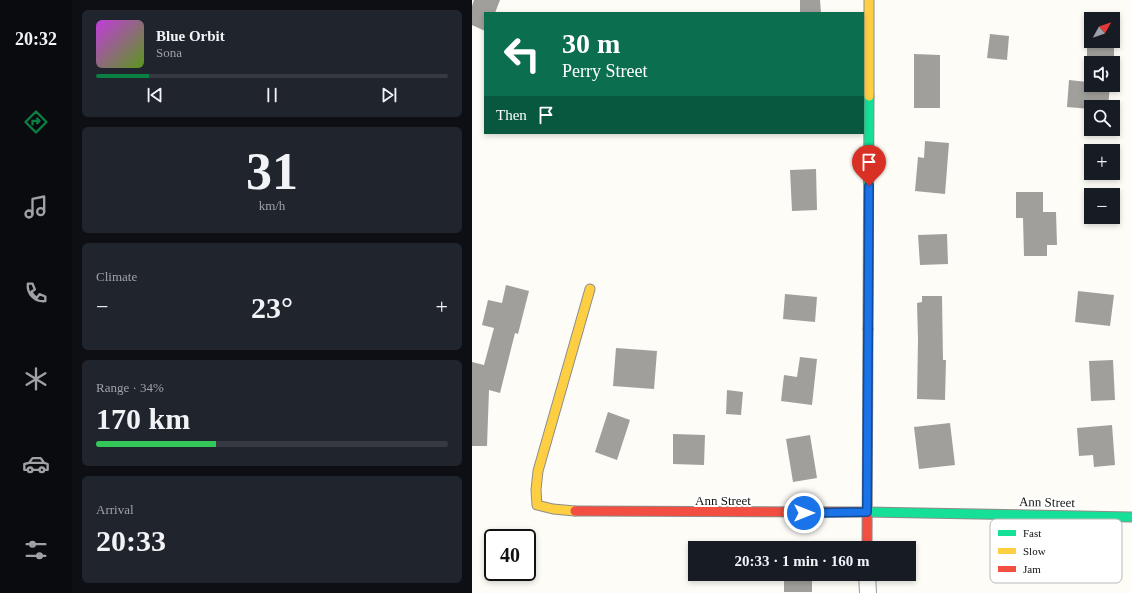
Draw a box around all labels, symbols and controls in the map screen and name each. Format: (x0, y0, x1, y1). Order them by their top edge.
north arrow (1084, 12, 1120, 48)
map controls (1084, 12, 1120, 224)
text: Blue Orbit (156, 28, 225, 44)
icon: left (496, 28, 548, 80)
text: 30 m (562, 28, 620, 59)
text: 20:32 (15, 29, 57, 49)
text: Sona (156, 45, 182, 60)
button: sound (1084, 56, 1120, 92)
text: Perry Street (562, 61, 647, 81)
icon: previous (144, 84, 166, 106)
icon: pause (261, 84, 283, 106)
icon: next (378, 84, 400, 106)
button: search (1084, 100, 1120, 136)
icon: arrive (535, 104, 557, 126)
text: Then (496, 107, 527, 123)
icon: directions (22, 108, 50, 136)
text: 31 (246, 143, 298, 200)
button: + (1084, 144, 1120, 180)
pin (852, 145, 886, 186)
icon: arrive (858, 151, 880, 173)
button: − (1084, 188, 1120, 224)
icon: music (22, 193, 50, 221)
text: km/h (259, 198, 285, 213)
text: Climate (96, 269, 137, 284)
icon: phone (22, 279, 50, 307)
text: 23° (251, 291, 293, 324)
text: − (96, 294, 108, 319)
text: + (436, 294, 448, 319)
icon: climate (22, 365, 50, 393)
text: Range · 34% (96, 380, 164, 395)
text: 170 km (96, 402, 190, 435)
icon: car (22, 450, 50, 478)
position arrow (783, 492, 825, 534)
street label: Ann Street (695, 493, 751, 508)
street label: Ann Street (1019, 494, 1075, 510)
text: Arrival (96, 502, 134, 517)
legend (990, 519, 1122, 583)
text: 20:33 (96, 524, 166, 557)
text: Fast (1023, 527, 1041, 539)
speed limit sign: 40 (484, 529, 536, 581)
icon: filters (22, 536, 50, 564)
text: Slow (1023, 545, 1046, 557)
text: 20:33 · 1 min · 160 m (735, 553, 870, 569)
text: Jam (1023, 563, 1041, 575)

